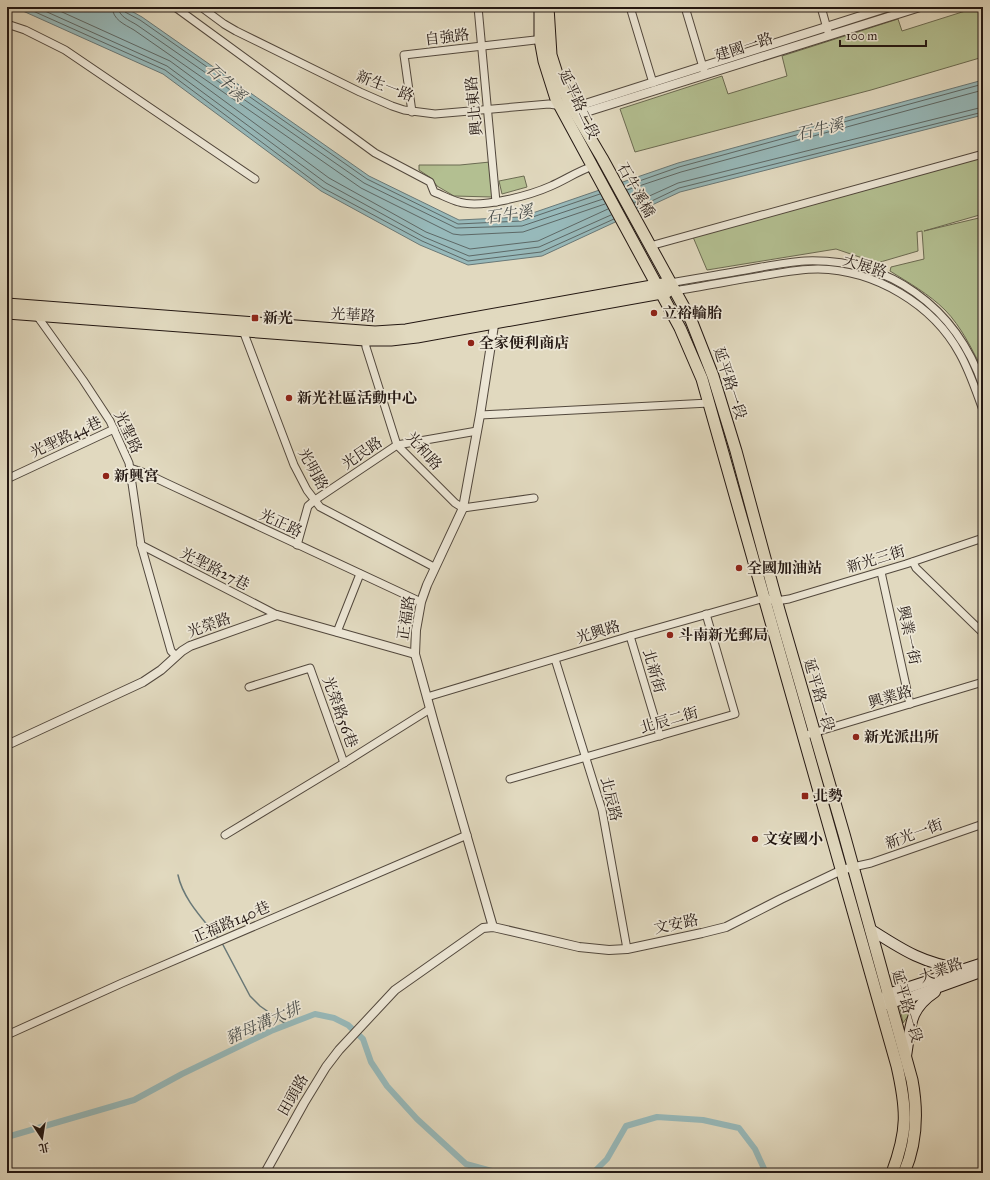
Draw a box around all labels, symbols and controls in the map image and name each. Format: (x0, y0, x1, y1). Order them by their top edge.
scale bar (840, 22, 926, 48)
street label: 自強路 (424, 25, 470, 49)
street label: 建國一路 (713, 29, 775, 65)
text: 100 m (846, 29, 877, 43)
water label: 石牛溪 (202, 59, 251, 107)
street label: 延平路二段 (555, 66, 603, 142)
street label: 新生一路 (354, 67, 416, 105)
street label: 興北東路 (462, 75, 486, 137)
water label: 石牛溪 (794, 114, 847, 144)
street label: 石牛溪橋 (614, 159, 658, 221)
water label: 石牛溪 (484, 201, 536, 227)
street label: 大展路 (841, 251, 889, 281)
place label: 立裕輪胎 (662, 304, 722, 322)
street label: 光華路 (330, 305, 376, 325)
marker: 立裕輪胎 (649, 308, 659, 318)
place label: 新光 (263, 309, 293, 327)
marker: 新光 (250, 313, 260, 323)
place label: 全家便利商店 (479, 334, 569, 352)
marker: 全家便利商店 (466, 338, 476, 348)
street label: 延平路一段 (710, 345, 750, 421)
place label: 新光社區活動中心 (297, 389, 417, 407)
marker: 新光社區活動中心 (284, 393, 294, 403)
street label: 光聖路 (110, 408, 146, 456)
street label: 光聖路44巷 (27, 413, 105, 461)
street label: 光和路 (402, 428, 446, 474)
street label: 光民路 (338, 433, 386, 473)
street label: 光明路 (294, 445, 332, 493)
place label: 新興宮 (114, 467, 159, 485)
marker: 新興宮 (101, 471, 111, 481)
street label: 光正路 (257, 505, 305, 541)
street label: 新光三街 (845, 542, 907, 576)
street label: 光聖路27巷 (177, 544, 253, 594)
place label: 全國加油站 (747, 559, 822, 577)
marker: 全國加油站 (734, 563, 744, 573)
street label: 正福路 (394, 594, 418, 642)
street label: 興業一街 (894, 604, 924, 666)
street label: 光榮路 (185, 609, 233, 641)
street label: 光興路 (574, 617, 622, 647)
place label: 斗南新光郵局 (678, 626, 768, 644)
marker: 斗南新光郵局 (665, 630, 675, 640)
street label: 北新街 (639, 647, 669, 695)
street label: 延平路一段 (800, 656, 838, 734)
street label: 光榮路56巷 (319, 674, 361, 750)
street label: 興業路 (866, 682, 914, 712)
street label: 北辰二街 (638, 703, 700, 737)
place label: 新光派出所 (864, 728, 939, 746)
marker: 新光派出所 (851, 732, 861, 742)
street label: 北辰路 (597, 775, 625, 823)
place label: 北勢 (813, 787, 843, 805)
marker: 北勢 (800, 791, 810, 801)
street label: 新光一街 (883, 815, 945, 853)
place label: 文安國小 (763, 830, 823, 848)
marker: 文安國小 (750, 834, 760, 844)
street label: 正福路140巷 (189, 897, 273, 947)
street label: 文安路 (652, 911, 700, 937)
street label: 大業路 (917, 954, 965, 986)
street label: 延平路一段 (888, 967, 926, 1045)
water label: 豬母溝大排 (223, 997, 305, 1048)
street label: 田頭路 (274, 1071, 312, 1119)
north arrow (22, 1118, 62, 1158)
text: 北 (37, 1140, 51, 1155)

